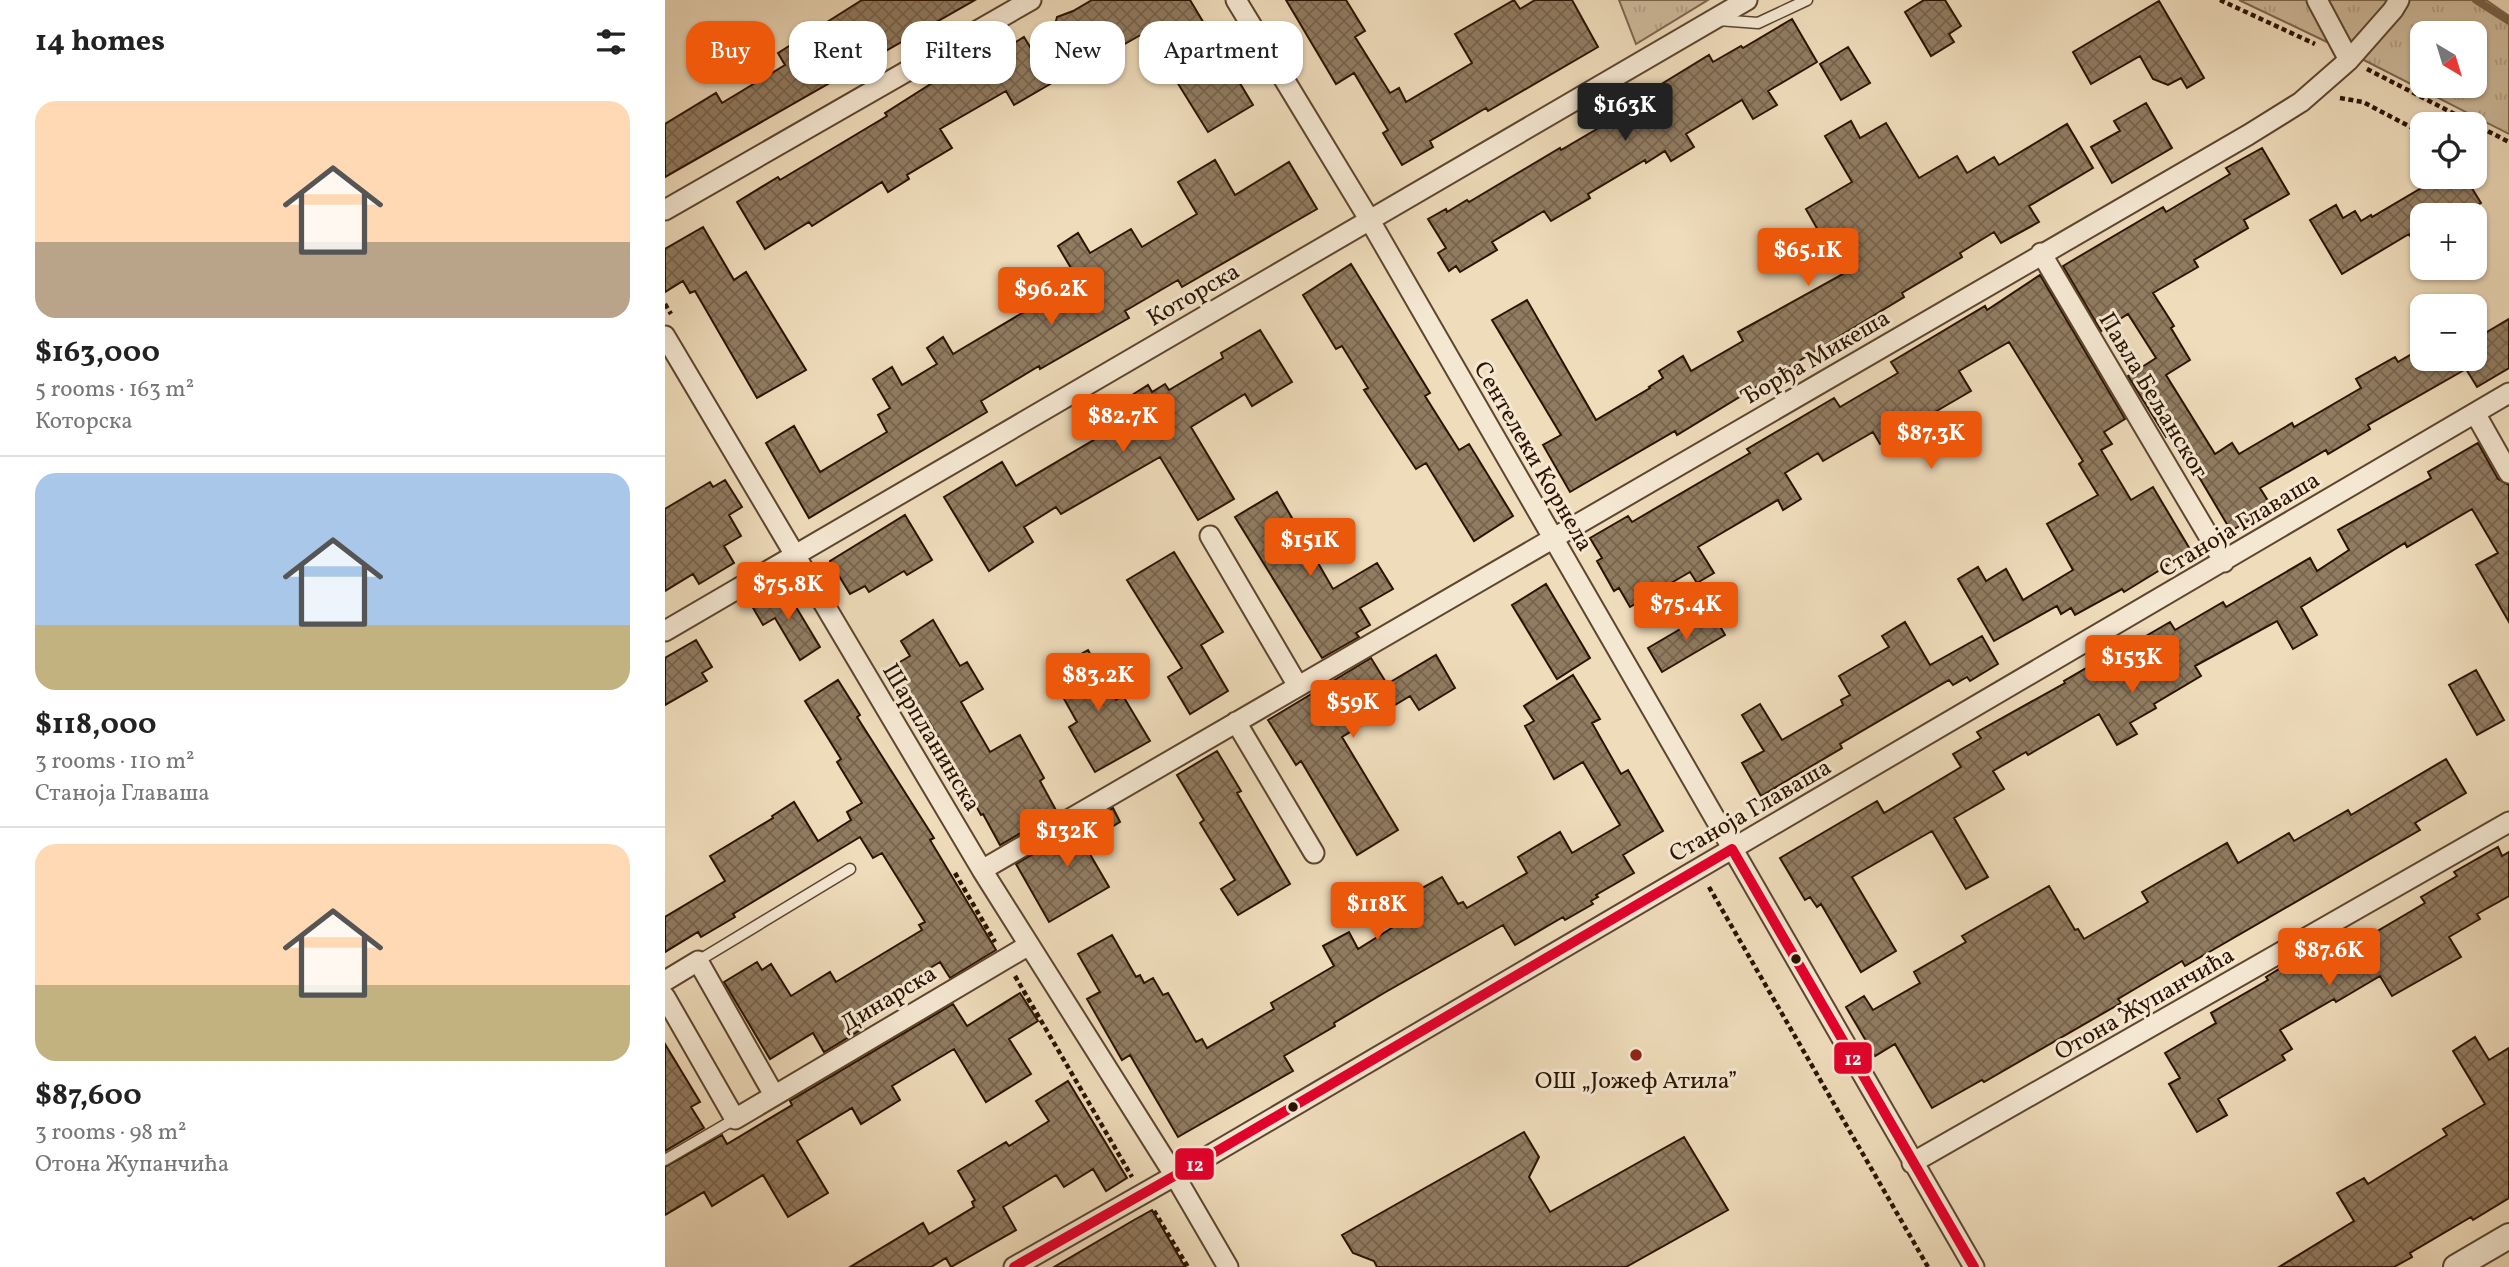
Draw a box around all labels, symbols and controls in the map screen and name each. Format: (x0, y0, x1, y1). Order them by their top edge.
text: 14 homes (35, 21, 165, 63)
chip: Buy (686, 21, 775, 84)
chip: Rent (789, 21, 887, 84)
chip: Filters (901, 21, 1016, 84)
chip: New (1030, 21, 1125, 84)
chip: Apartment (1139, 21, 1303, 84)
north arrow (2410, 21, 2487, 98)
map controls (2410, 21, 2487, 371)
icon: filters (592, 23, 630, 61)
pin: $163K (1576, 83, 1674, 143)
text: $163K (1594, 90, 1656, 122)
button: locate (2410, 112, 2487, 189)
icon: home (270, 147, 396, 273)
button: + (2410, 203, 2487, 280)
pin: $65.1K (1751, 229, 1865, 288)
text: $65.1K (1774, 235, 1842, 267)
street label: Которска (1141, 256, 1247, 336)
pin: $96.2K (994, 268, 1108, 327)
text: $96.2K (1014, 274, 1088, 306)
button: − (2410, 294, 2487, 371)
street label: Ђорђа Микеша (1735, 302, 1897, 415)
street label: Павла Бељанског (2089, 307, 2216, 486)
text: $163,000 (35, 332, 160, 374)
street label: Сентелеки Корнела (1464, 356, 1601, 558)
text: 5 rooms · 163 m² (35, 374, 194, 406)
pin: $82.7K (1066, 394, 1180, 454)
text: $82.7K (1088, 401, 1158, 433)
text: Которска (35, 406, 133, 438)
pin: $87.3K (1874, 412, 1988, 471)
text: $87.3K (1897, 418, 1965, 450)
street label: Станоја Главаша (2153, 464, 2327, 587)
pin: $151K (1261, 518, 1359, 578)
icon: home (270, 519, 396, 645)
text: $151K (1280, 525, 1340, 557)
pin: $75.8K (731, 562, 845, 622)
text: $75.8K (753, 569, 823, 601)
pin: $75.4K (1629, 582, 1743, 642)
text: $75.4K (1650, 589, 1722, 621)
pin: $153K (2083, 636, 2181, 695)
text: $153K (2101, 642, 2163, 674)
pin: $83.2K (1041, 654, 1155, 713)
street label: Шарпланинска (873, 657, 988, 819)
text: $83.2K (1062, 660, 1134, 692)
pin: $59K (1312, 680, 1394, 740)
text: $59K (1326, 687, 1380, 719)
text: $118,000 (35, 704, 156, 746)
text: 3 rooms · 110 m² (35, 746, 195, 778)
street label: Станоја Главаша (1664, 751, 1838, 872)
text: Станоја Главаша (35, 778, 210, 810)
pin: $132K (1018, 810, 1116, 869)
text: $132K (1036, 816, 1098, 848)
pin: $118K (1328, 883, 1426, 942)
text: $118K (1347, 889, 1407, 921)
icon: home (270, 890, 396, 1016)
pin: $87.6K (2272, 928, 2386, 988)
text: $87.6K (2294, 935, 2364, 967)
street label: Отона Жупанчића (2049, 939, 2241, 1070)
unlabelled marker (1789, 952, 1803, 966)
street label: Динарска (834, 958, 944, 1042)
line badge: 12 (1833, 1041, 1873, 1075)
marker: ОШ „Јожеф Атила” (1628, 1047, 1644, 1063)
text: 12 (1844, 1047, 1862, 1073)
place label: ОШ „Јожеф Атила” (1535, 1065, 1737, 1099)
text: $87,600 (35, 1075, 142, 1117)
unlabelled marker (1286, 1100, 1300, 1114)
text: 3 rooms · 98 m² (35, 1117, 187, 1149)
line badge: 12 (1174, 1147, 1215, 1181)
text: Отона Жупанчића (35, 1149, 229, 1181)
text: 12 (1186, 1153, 1204, 1179)

